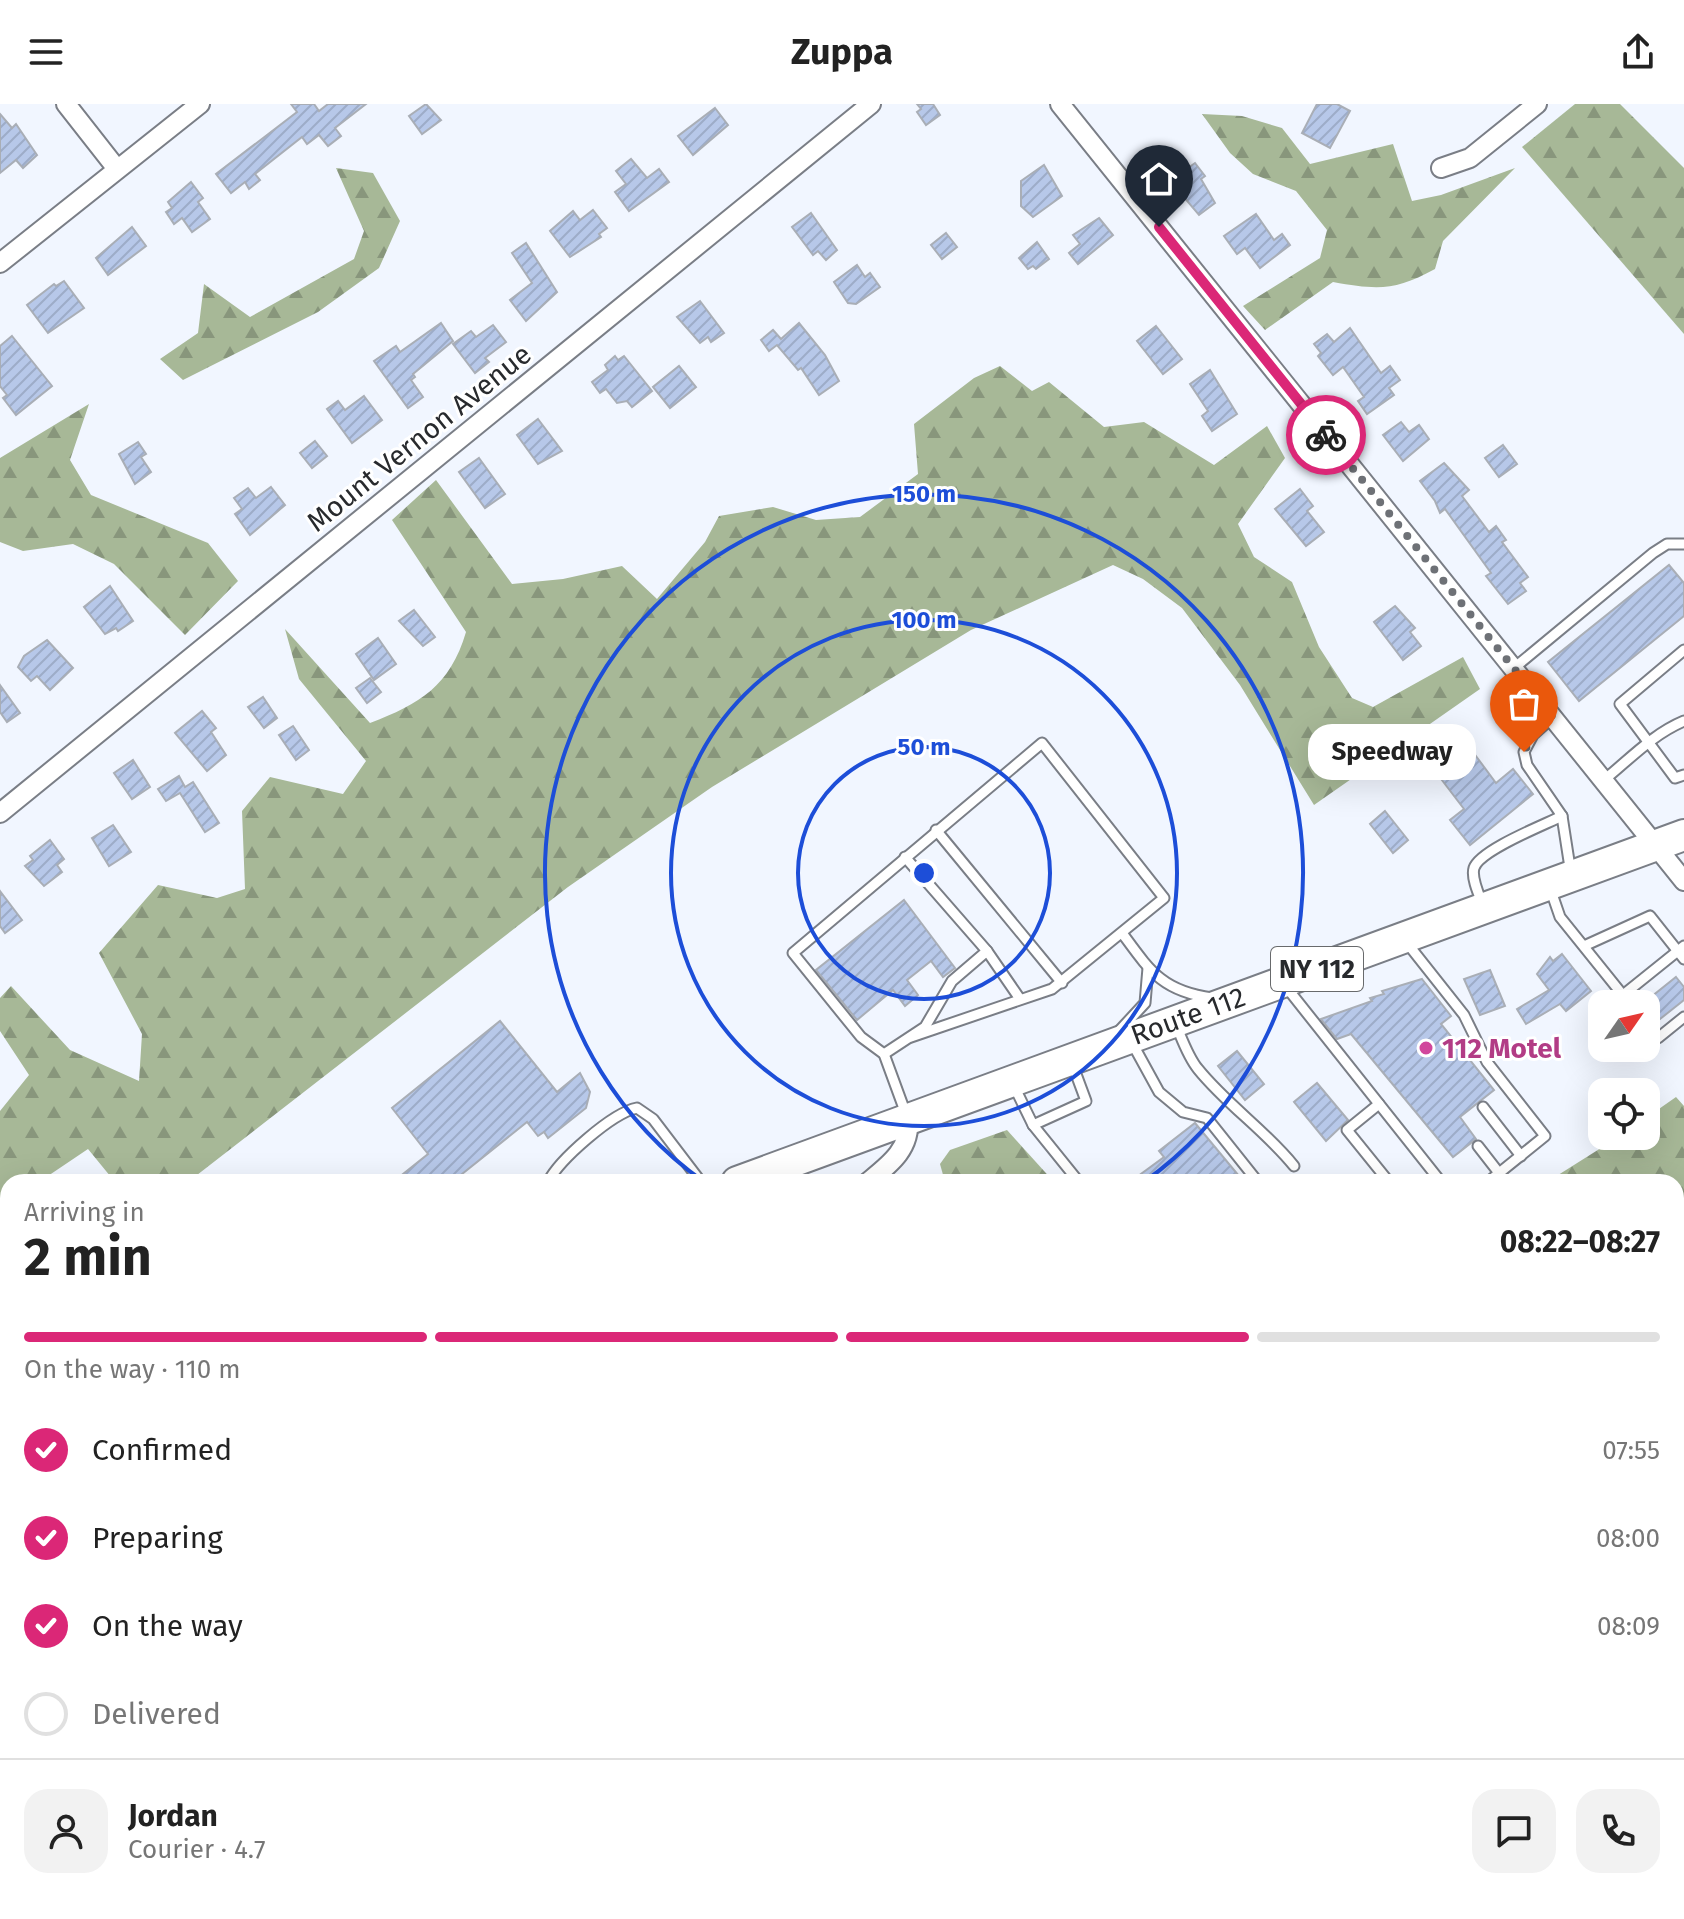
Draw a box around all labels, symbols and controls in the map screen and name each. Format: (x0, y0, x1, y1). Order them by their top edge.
icon: menu (24, 30, 68, 74)
text: Zuppa (791, 30, 893, 74)
icon: share (1616, 30, 1660, 74)
pin (1125, 145, 1193, 227)
icon: home (1137, 157, 1181, 201)
street label: Mount Vernon Avenue (300, 337, 538, 539)
courier (1286, 395, 1366, 475)
icon: bike (1304, 413, 1348, 457)
text: 150 m (892, 480, 956, 508)
text: 100 m (891, 606, 957, 634)
pin (1490, 670, 1558, 752)
icon: bag (1502, 682, 1546, 726)
callout: Speedway (1308, 724, 1476, 780)
text: 50 m (898, 733, 950, 761)
text: Speedway (1331, 736, 1453, 767)
centre of rings (910, 859, 938, 887)
road number: NY 112 (1271, 947, 1363, 991)
street label: Route 112 (1126, 980, 1250, 1052)
north arrow (1588, 990, 1660, 1062)
map controls (1588, 990, 1660, 1150)
place label: 112 Motel (1442, 1032, 1562, 1065)
marker: 112 Motel (1417, 1039, 1435, 1057)
button: locate (1588, 1078, 1660, 1150)
text: Arriving in (24, 1197, 145, 1228)
text: 08:22–08:27 (1500, 1224, 1660, 1260)
text: 2 min (24, 1226, 152, 1289)
text: On the way · 110 m (24, 1354, 241, 1385)
icon: check (24, 1428, 68, 1472)
text: Confirmed (92, 1432, 232, 1468)
text: 07:55 (1602, 1435, 1660, 1466)
icon: check (24, 1516, 68, 1560)
text: Preparing (92, 1520, 223, 1556)
text: 08:00 (1596, 1523, 1660, 1554)
icon: check (24, 1604, 68, 1648)
text: On the way (92, 1608, 243, 1644)
text: 08:09 (1597, 1611, 1660, 1642)
text: Delivered (92, 1696, 221, 1732)
button: person (24, 1789, 108, 1873)
button: chat (1472, 1789, 1556, 1873)
button: phone (1576, 1789, 1660, 1873)
text: Jordan (128, 1798, 218, 1834)
text: Courier · 4.7 (128, 1834, 266, 1865)

